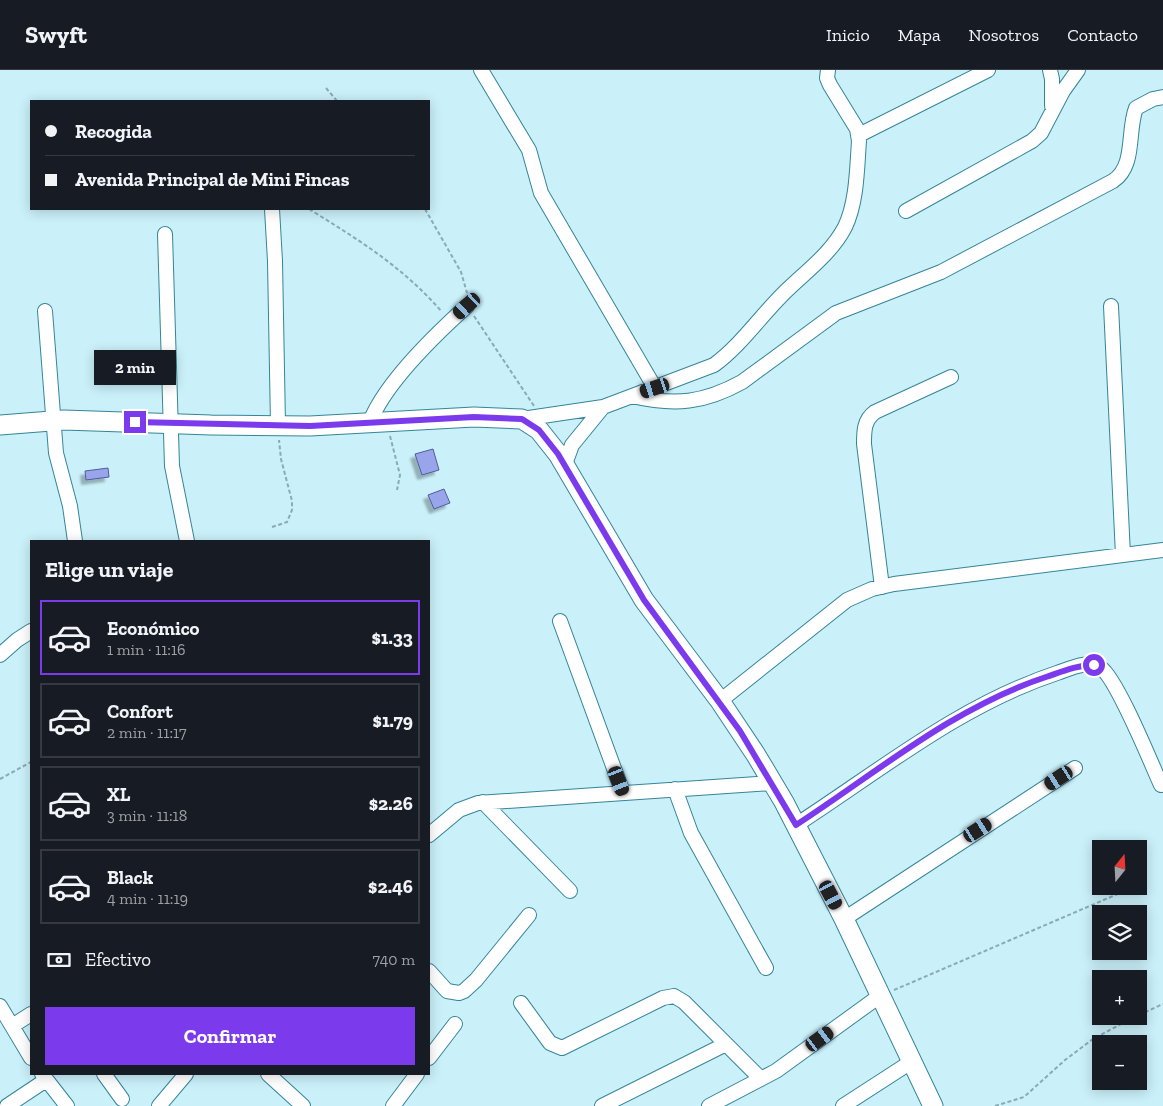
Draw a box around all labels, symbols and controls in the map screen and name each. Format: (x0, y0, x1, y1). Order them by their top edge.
text: Swyft (25, 20, 87, 49)
text: Inicio (826, 24, 870, 46)
text: Mapa (898, 24, 941, 46)
text: Nosotros (969, 24, 1039, 46)
text: Contacto (1067, 24, 1138, 46)
text: Recogida (75, 120, 152, 143)
text: Avenida Principal de Mini Fincas (75, 168, 349, 191)
car (450, 290, 483, 322)
callout: 2 min (94, 350, 176, 384)
text: 2 min (115, 358, 155, 377)
car (638, 376, 671, 400)
route end (124, 411, 146, 433)
text: Elige un viaje (45, 556, 173, 583)
icon: car (47, 615, 92, 660)
text: Económico (107, 617, 200, 640)
text: $1.33 (371, 626, 413, 649)
text: 1 min · 11:16 (107, 640, 186, 659)
route start (1083, 654, 1105, 676)
icon: car (47, 698, 92, 743)
text: Confort (107, 700, 173, 723)
text: $1.79 (373, 709, 413, 732)
text: 2 min · 11:17 (107, 723, 186, 742)
car (606, 764, 631, 798)
car (1042, 764, 1075, 792)
icon: car (47, 781, 92, 826)
text: XL (107, 783, 130, 806)
text: $2.26 (369, 792, 413, 815)
text: 3 min · 11:18 (107, 806, 187, 825)
car (961, 816, 994, 844)
north arrow (1092, 840, 1148, 895)
map controls (1092, 840, 1147, 1090)
icon: car (47, 864, 92, 909)
text: Black (107, 866, 153, 889)
text: $2.46 (368, 875, 413, 898)
car (817, 878, 844, 912)
text: 4 min · 11:19 (107, 889, 188, 908)
button: layers (1092, 905, 1147, 960)
icon: cash (45, 946, 73, 974)
text: Efectivo (85, 948, 151, 971)
text: 740 m (373, 950, 415, 969)
button: + (1092, 970, 1147, 1025)
button: Confirmar (45, 1007, 415, 1065)
car (803, 1024, 836, 1054)
button: − (1092, 1035, 1147, 1090)

